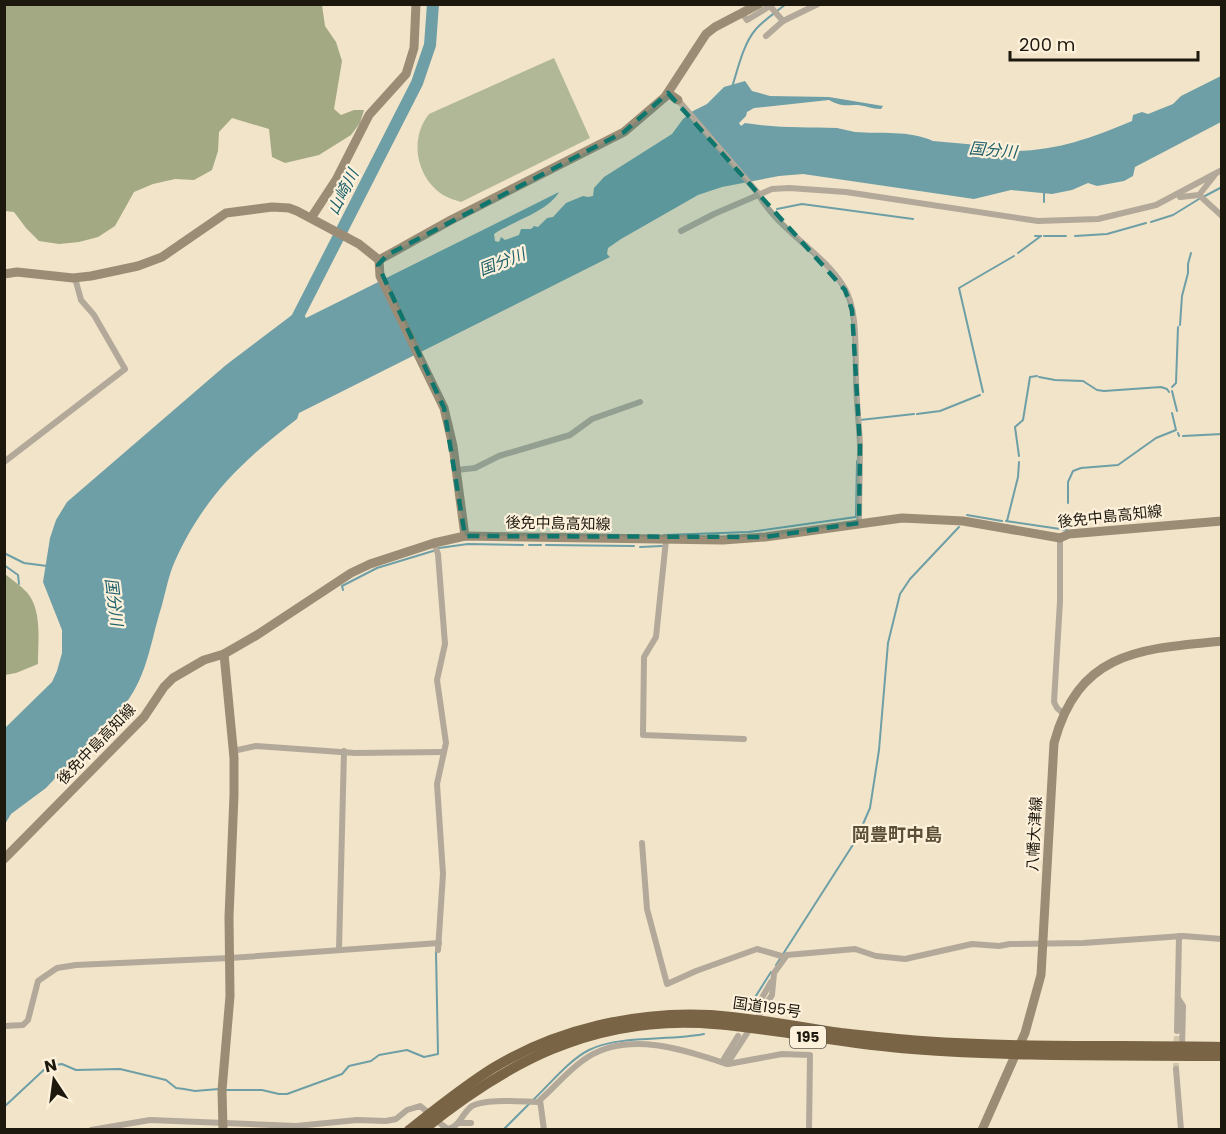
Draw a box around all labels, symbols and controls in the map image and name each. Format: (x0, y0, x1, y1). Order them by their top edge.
scale bar (1010, 24, 1198, 62)
text: 200 m (1019, 32, 1075, 57)
water label: 国分川 (968, 136, 1020, 164)
water label: 山崎川 (322, 164, 365, 219)
water label: 国分川 (475, 242, 530, 281)
street label: 後免中島高知線 (1057, 500, 1163, 532)
street label: 後免中島高知線 (505, 512, 611, 534)
water label: 国分川 (100, 577, 129, 629)
street label: 後免中島高知線 (52, 699, 140, 789)
street label: 八幡大津線 (1022, 796, 1046, 872)
district label: 岡豊町中島 (852, 822, 942, 847)
street label: 国道195号 (732, 992, 802, 1022)
road number: 195 (790, 1026, 826, 1048)
north arrow (24, 1050, 84, 1110)
text: N (42, 1053, 59, 1078)

